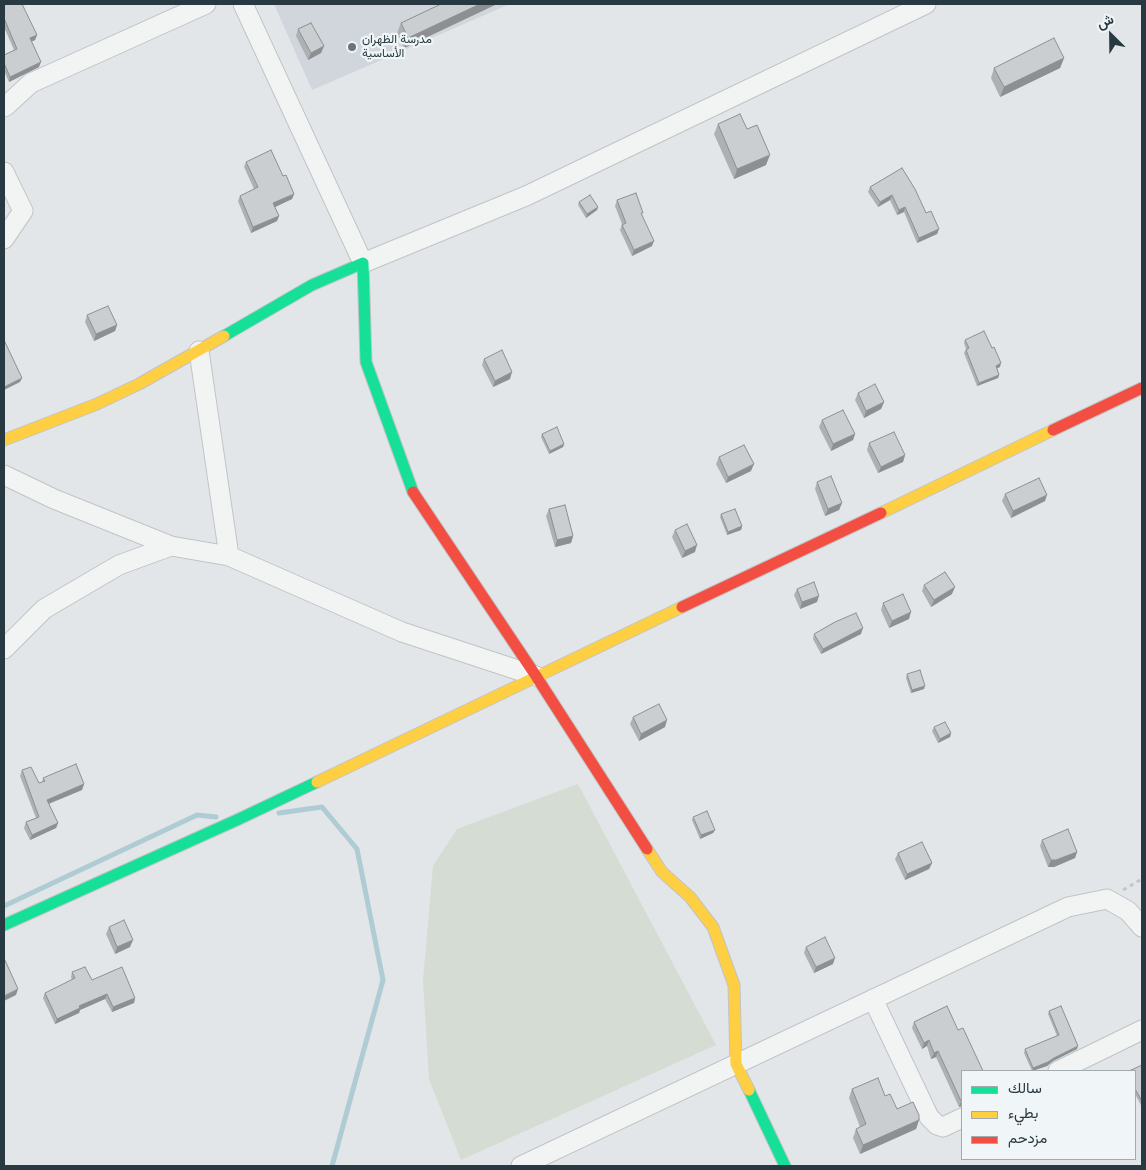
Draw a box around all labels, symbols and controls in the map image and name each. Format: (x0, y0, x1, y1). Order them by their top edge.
north arrow (1086, 10, 1136, 60)
text: ش (1094, 10, 1116, 33)
place label: مدرسة الظهران الأساسية (362, 33, 432, 61)
marker: مدرسة الظهران الأساسية (346, 41, 358, 53)
legend (961, 1070, 1136, 1160)
text: سالك (1008, 1078, 1042, 1097)
text: بطيء (1008, 1103, 1038, 1122)
text: مزدحم (1008, 1128, 1047, 1147)

